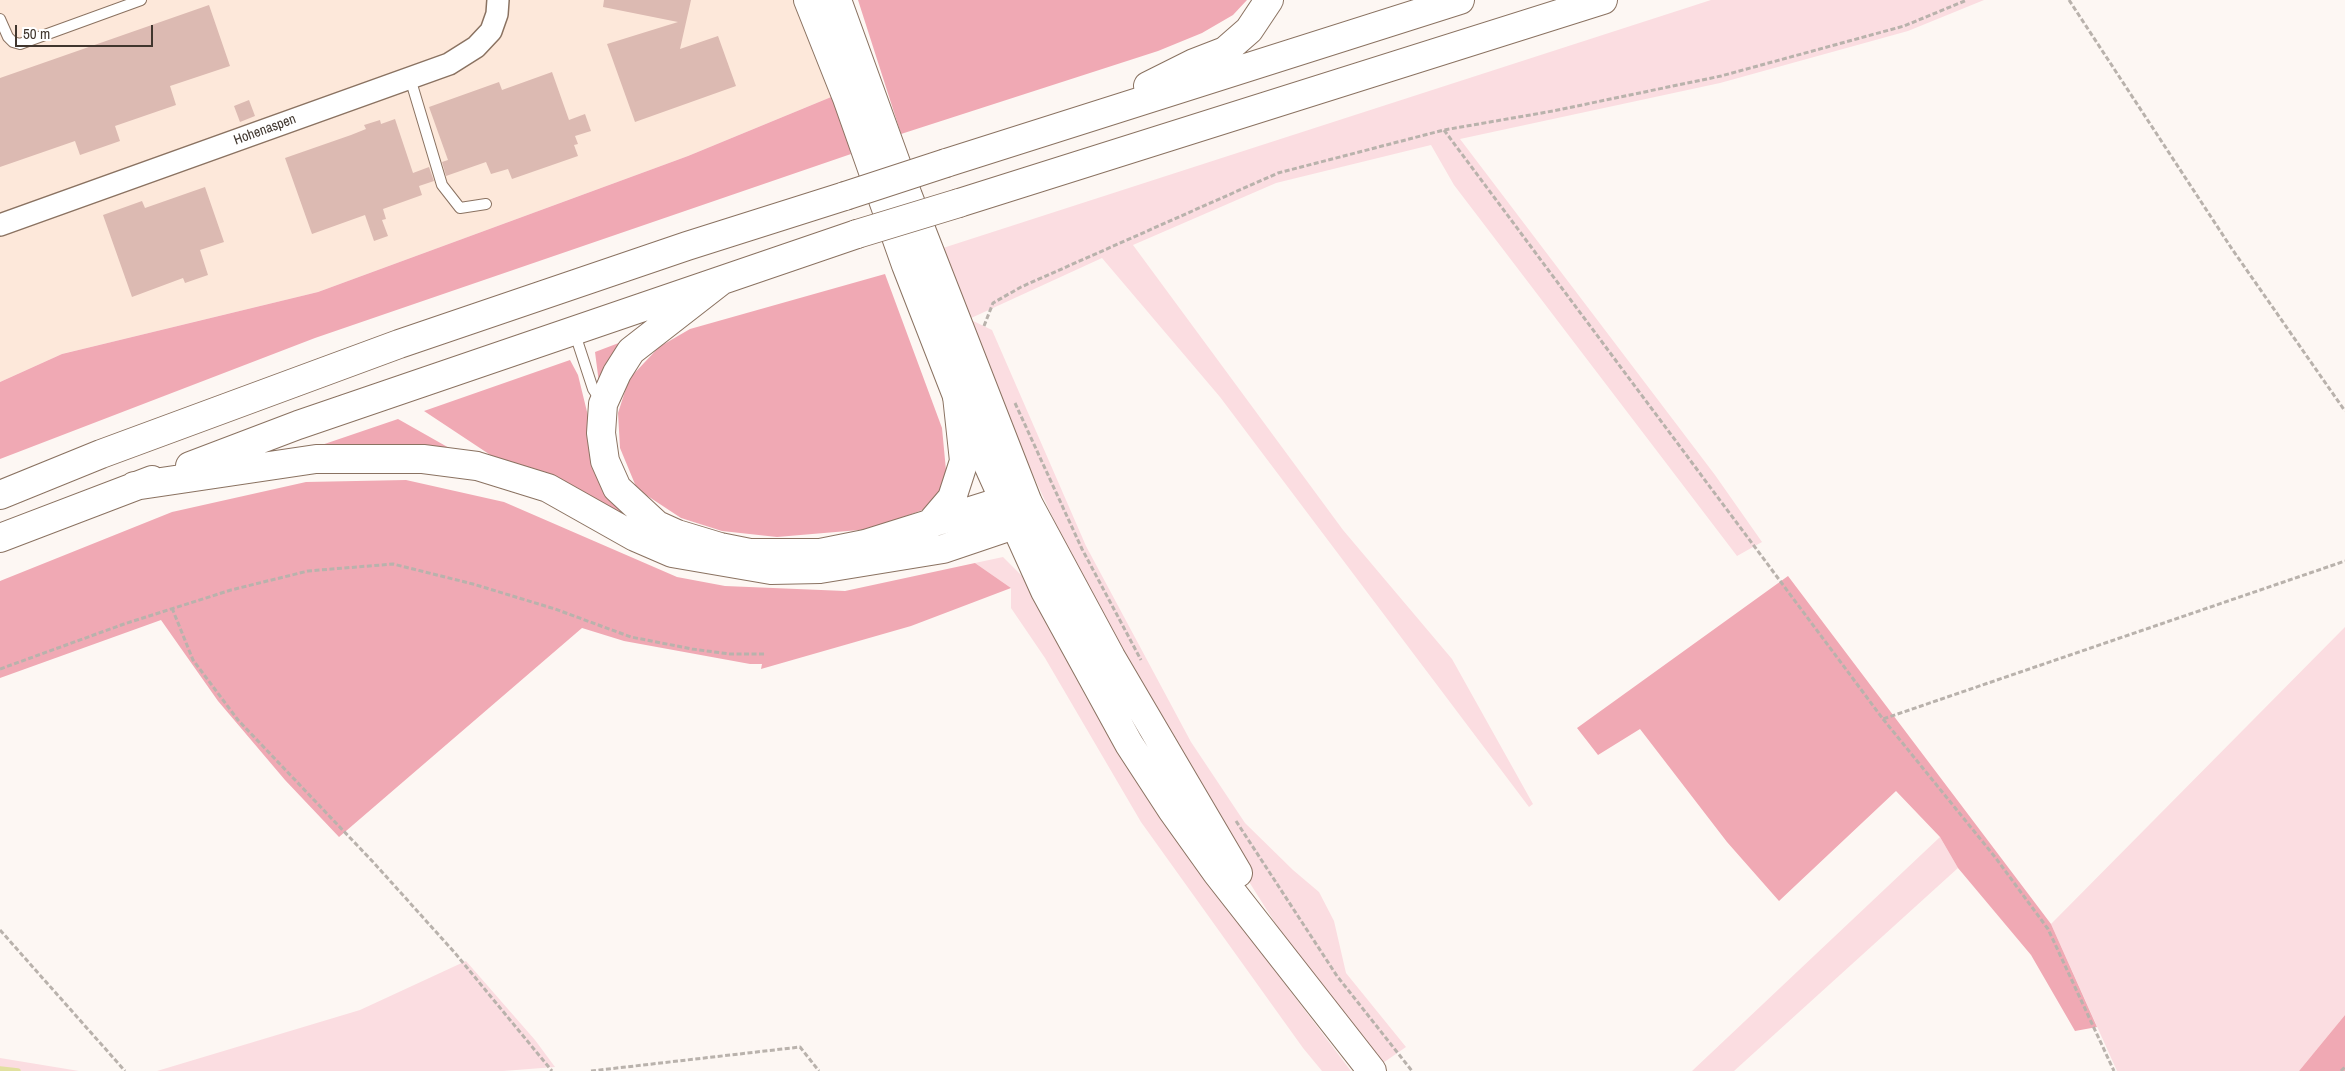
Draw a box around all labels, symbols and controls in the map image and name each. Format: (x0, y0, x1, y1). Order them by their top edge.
scale bar (18, 15, 155, 47)
text: 50 m (23, 23, 50, 44)
street label: Hohenaspen (232, 111, 298, 149)

